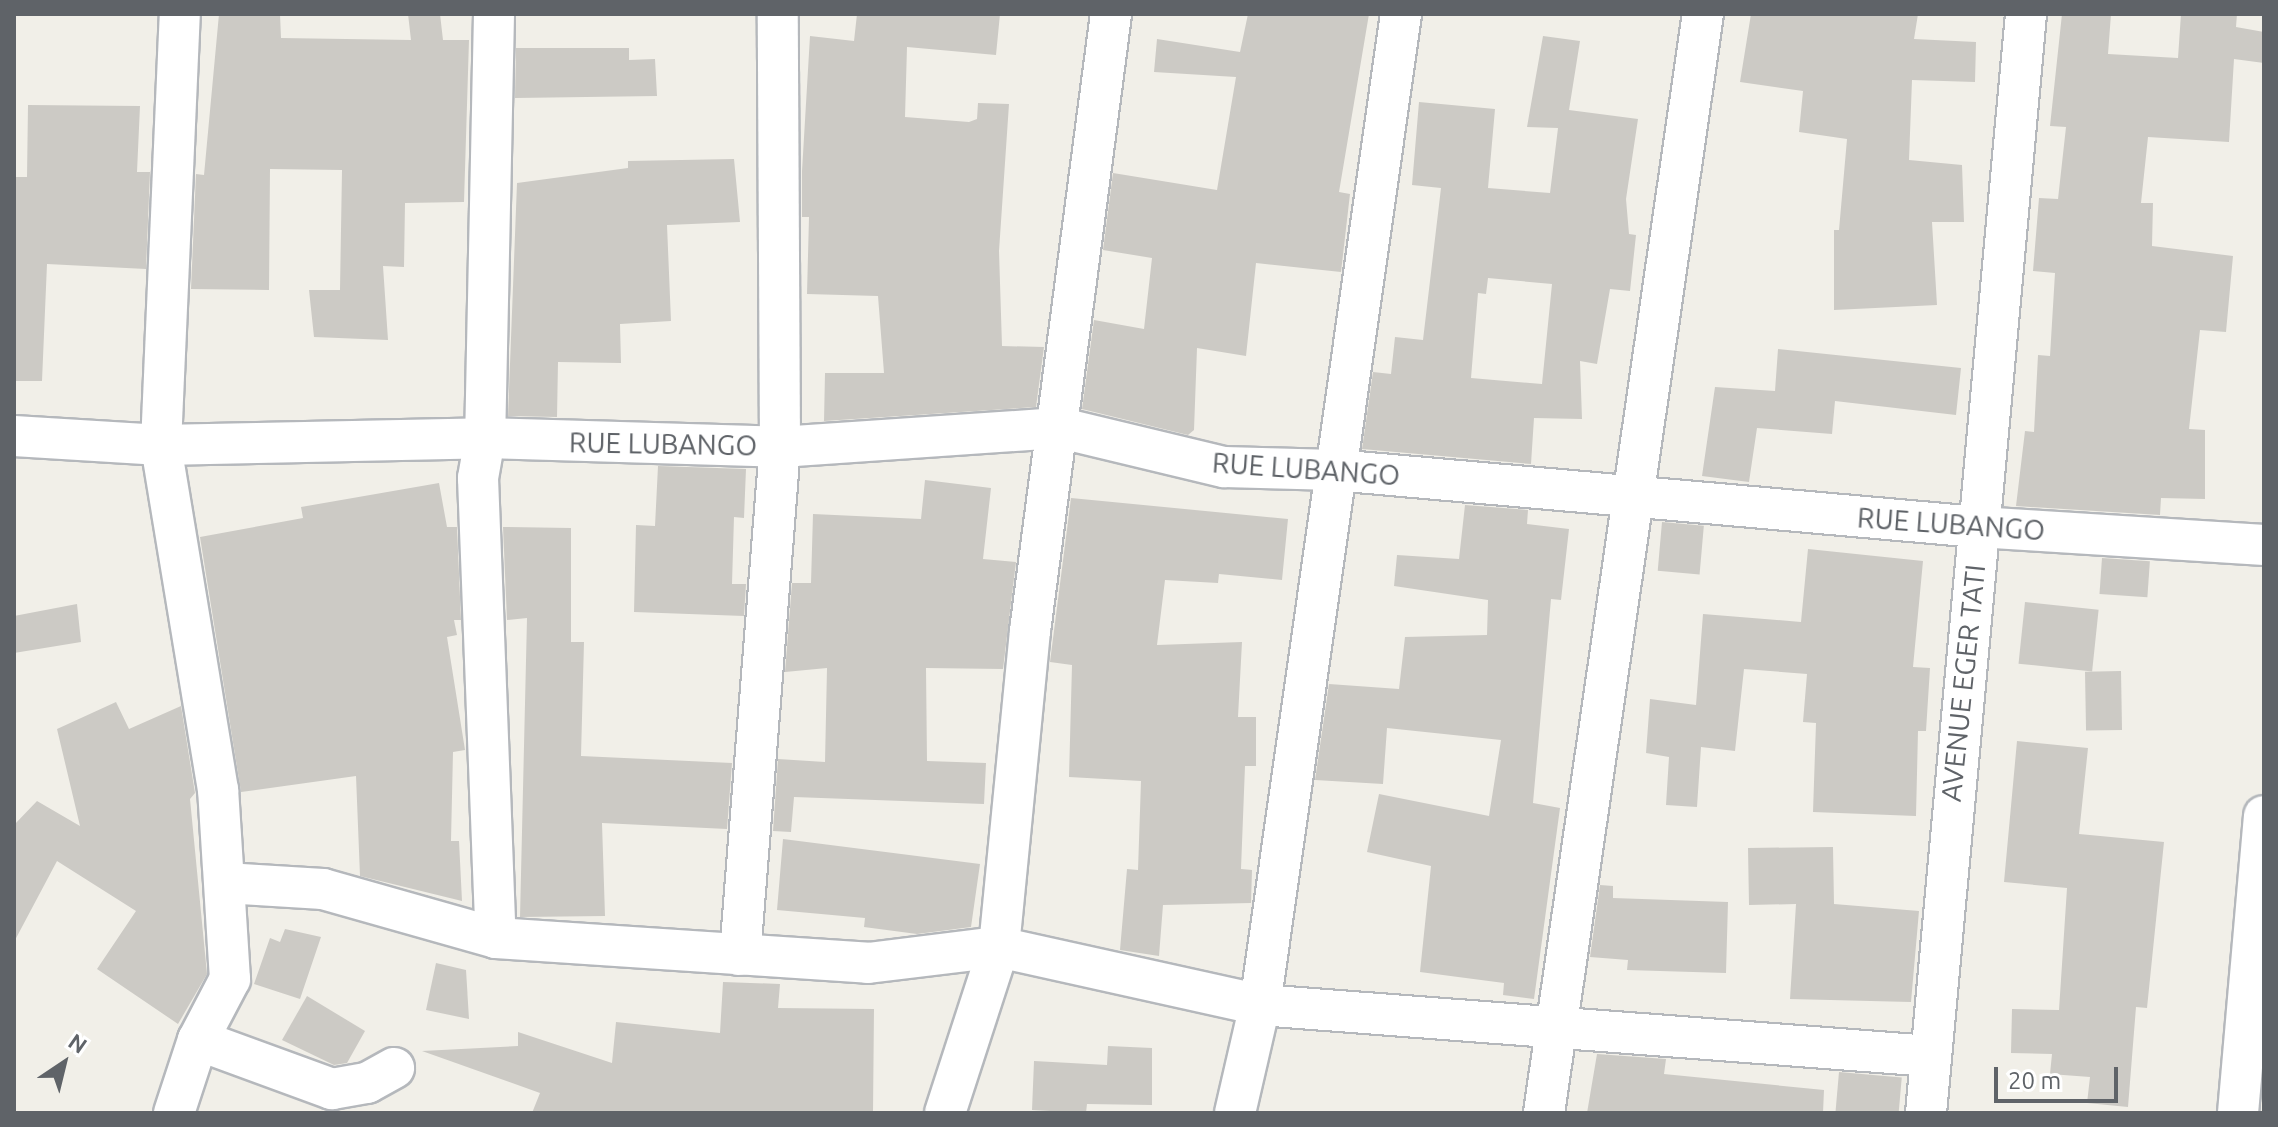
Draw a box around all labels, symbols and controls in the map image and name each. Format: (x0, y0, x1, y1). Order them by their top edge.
street label: RUE LUBANGO (569, 426, 757, 462)
street label: RUE LUBANGO (1211, 446, 1401, 492)
street label: RUE LUBANGO (1856, 501, 2046, 547)
street label: AVENUE EGER TATI (1934, 563, 1992, 803)
north arrow (24, 1023, 104, 1103)
text: N (64, 1028, 92, 1058)
scale bar (1998, 1051, 2122, 1101)
text: 20 m (2008, 1067, 2061, 1094)

